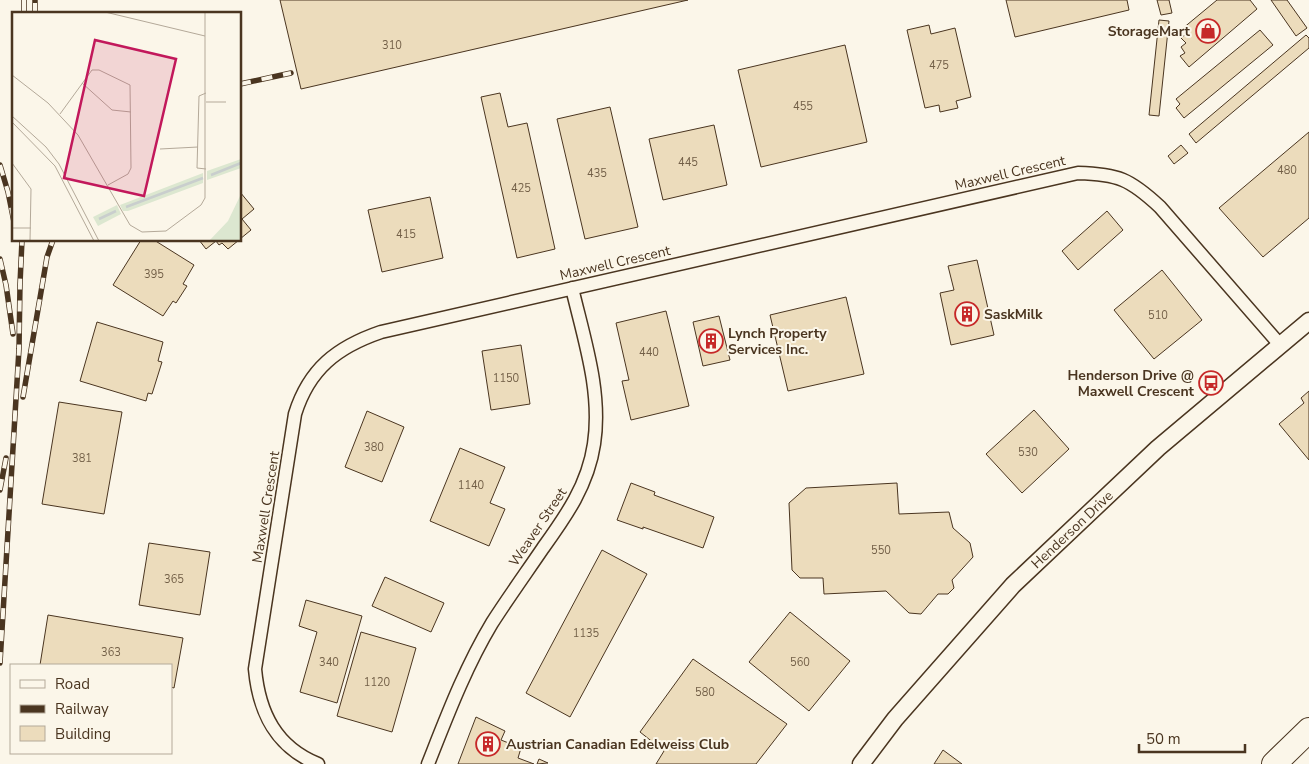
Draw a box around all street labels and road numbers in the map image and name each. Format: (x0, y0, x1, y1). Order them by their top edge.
street label: Maxwell Crescent (953, 151, 1067, 195)
street label: Maxwell Crescent (558, 241, 672, 285)
street label: Maxwell Crescent (248, 450, 284, 564)
street label: Weaver Street (505, 484, 571, 570)
street label: Henderson Drive (1027, 486, 1117, 573)

